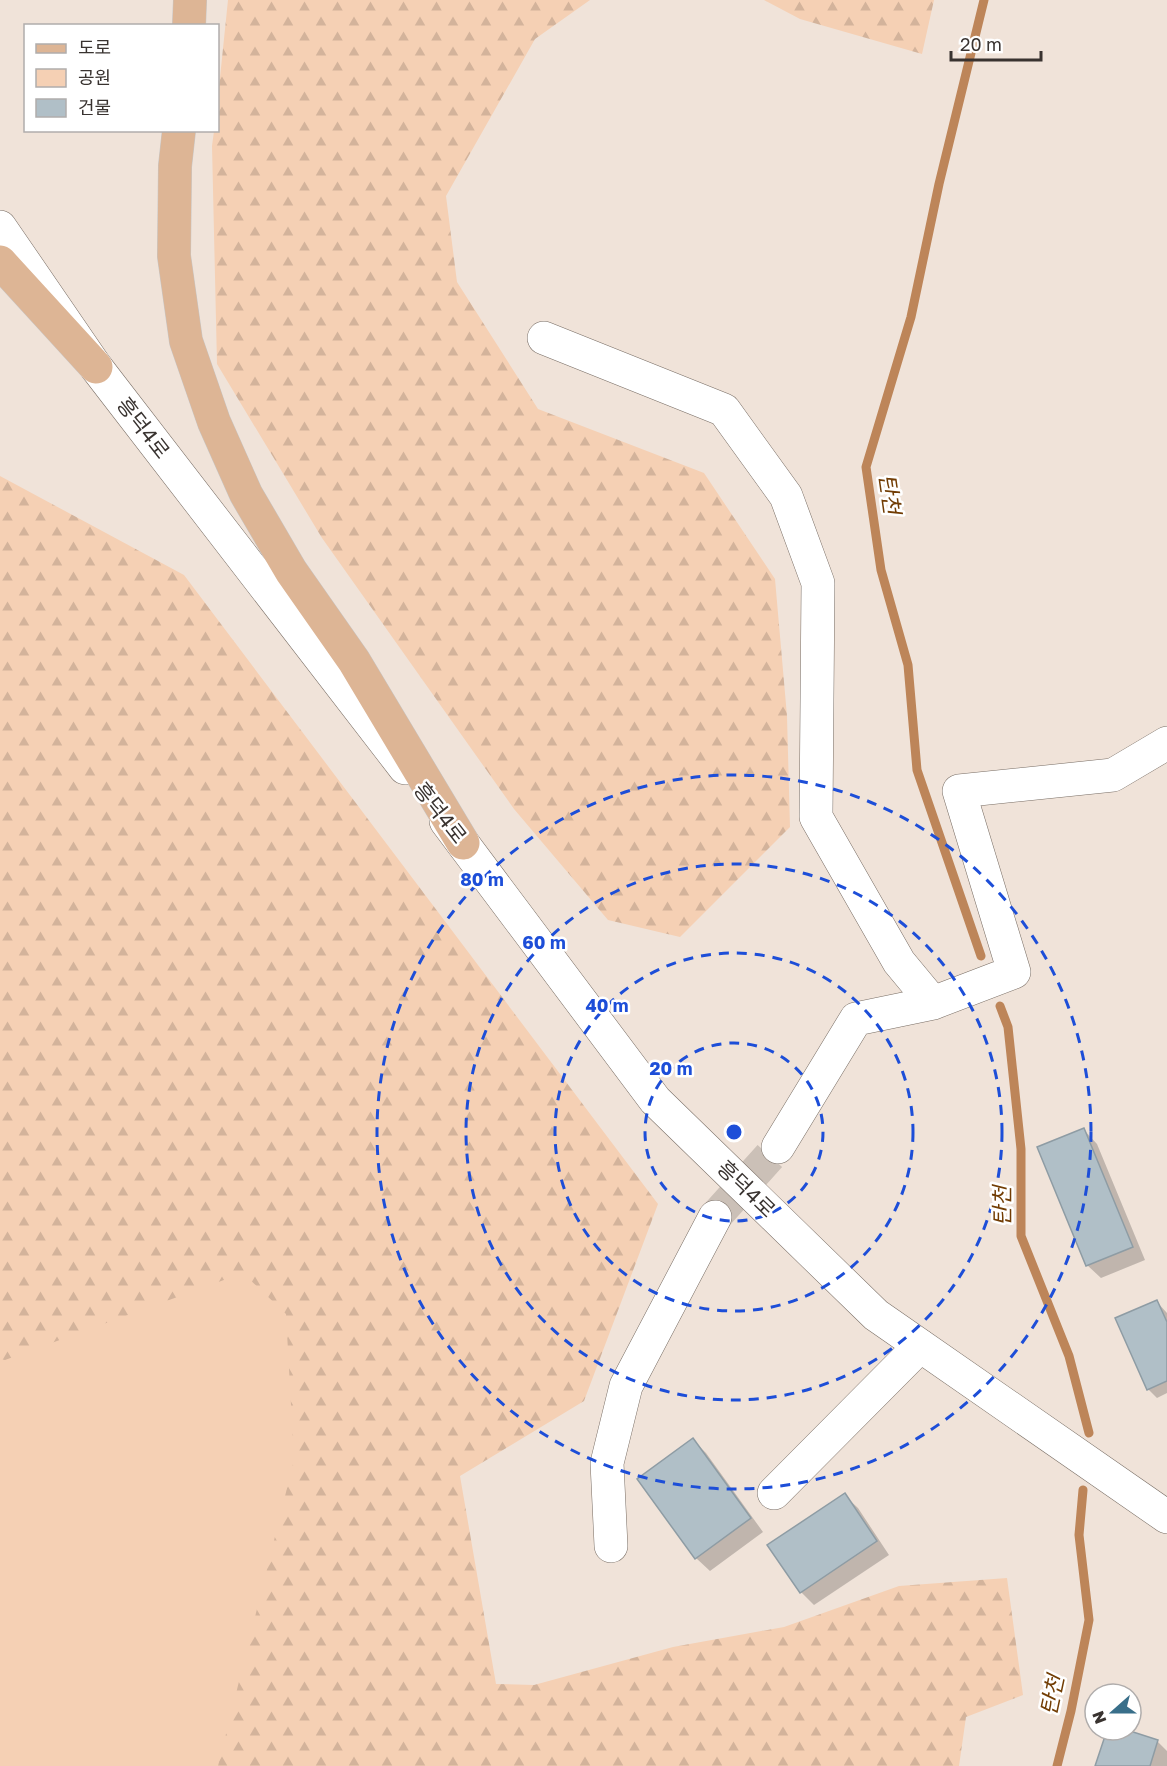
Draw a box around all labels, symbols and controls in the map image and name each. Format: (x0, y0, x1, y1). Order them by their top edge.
legend (24, 24, 219, 132)
scale bar (951, 24, 1041, 62)
text: 20 m (960, 33, 1002, 55)
text: 도로 (78, 36, 111, 58)
text: 공원 (78, 66, 111, 88)
text: 건물 (78, 96, 111, 118)
street label: 흥덕4로 (112, 391, 176, 463)
water label: 탄천 (874, 472, 907, 519)
street label: 흥덕4로 (409, 776, 473, 848)
text: 80 m (460, 868, 504, 890)
text: 60 m (522, 931, 566, 953)
text: 40 m (585, 994, 629, 1016)
text: 20 m (650, 1057, 692, 1079)
centre of rings (724, 1122, 744, 1142)
street label: 흥덕4로 (712, 1154, 781, 1222)
water label: 탄천 (988, 1183, 1015, 1226)
water label: 탄천 (1034, 1670, 1069, 1718)
north arrow (1083, 1682, 1143, 1742)
text: N (1087, 1708, 1111, 1727)

